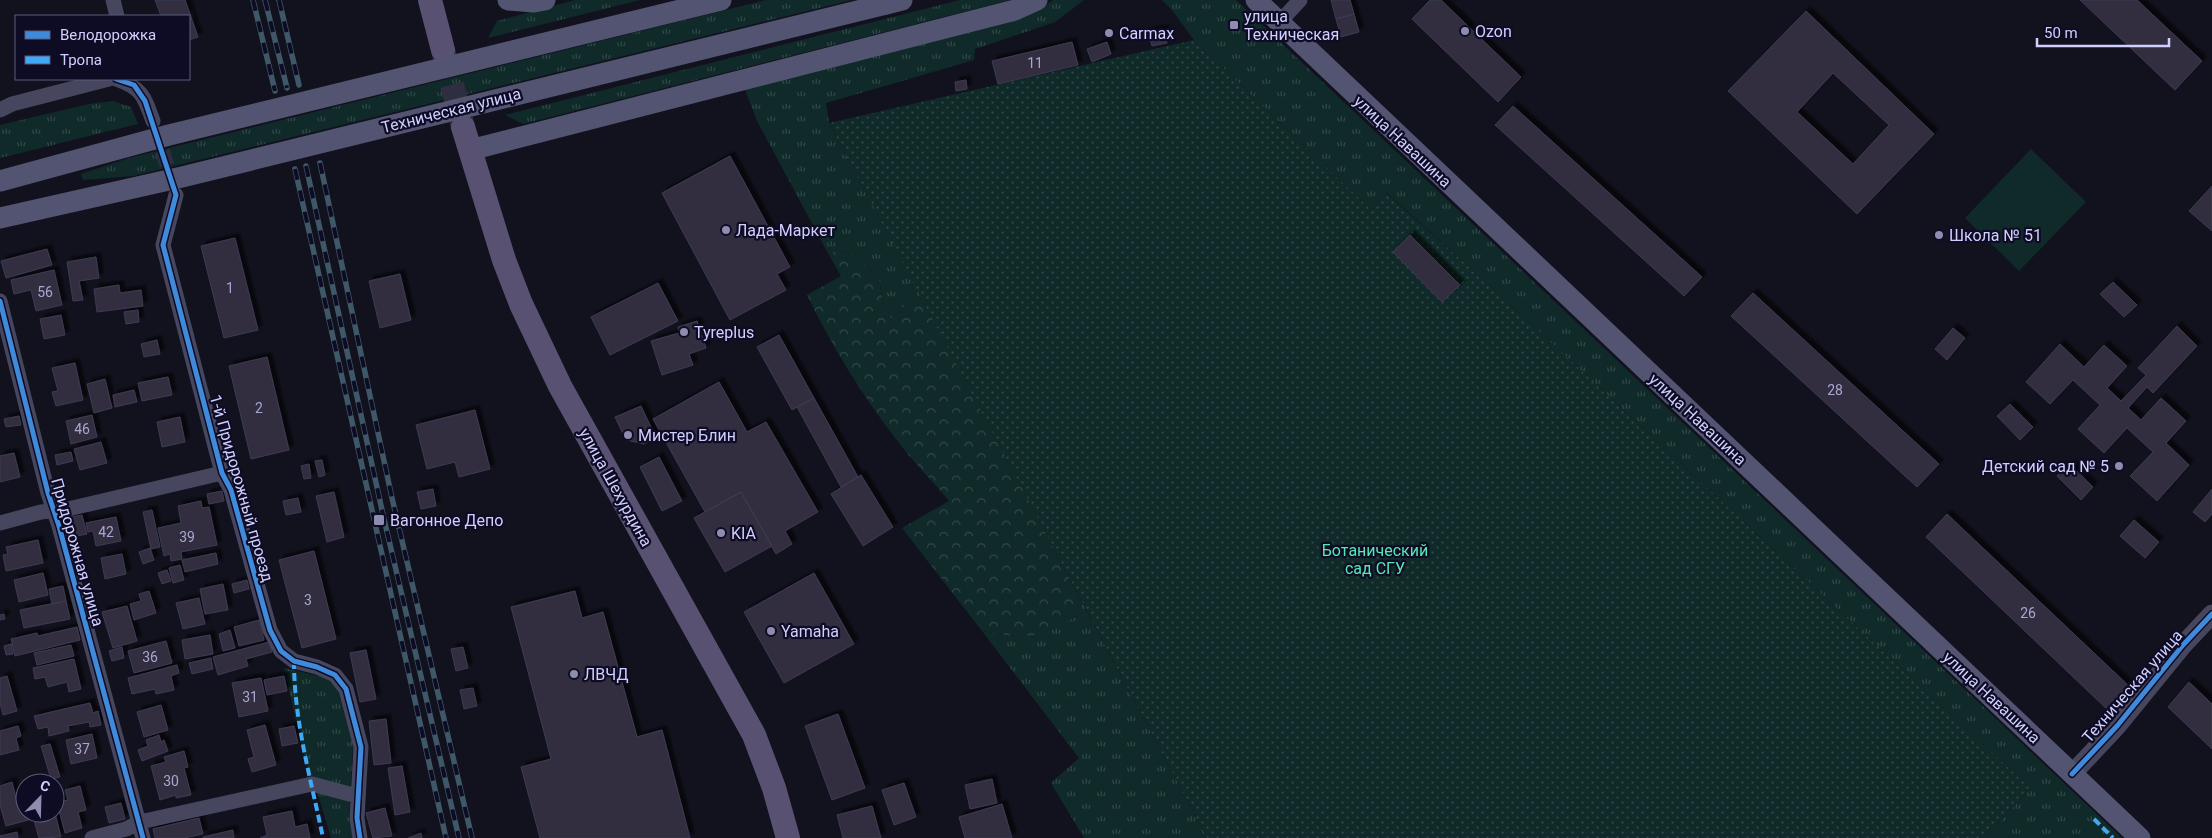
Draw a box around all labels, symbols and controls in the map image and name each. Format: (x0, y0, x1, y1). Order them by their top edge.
place label: улица Техническая (1244, 7, 1339, 44)
legend (15, 15, 190, 80)
scale bar (2037, 15, 2170, 47)
marker: улица Техническая (1228, 19, 1240, 31)
place label: Ozon (1475, 22, 1512, 41)
place label: Carmax (1119, 24, 1174, 43)
text: 50 m (2044, 24, 2078, 42)
marker: Ozon (1459, 25, 1471, 37)
text: Велодорожка (60, 26, 156, 44)
marker: Carmax (1103, 27, 1115, 39)
text: Тропа (60, 51, 102, 69)
house number: 11 (1027, 55, 1043, 71)
street label: Техническая улица (379, 84, 523, 137)
street label: улица Навашина (1350, 91, 1455, 191)
place label: Лада-Маркет (736, 221, 835, 240)
marker: Лада-Маркет (720, 224, 732, 236)
place label: Школа № 51 (1949, 226, 2042, 245)
marker: Школа № 51 (1933, 229, 1945, 241)
house number: 1 (226, 280, 234, 296)
house number: 56 (37, 284, 53, 300)
place label: Tyreplus (694, 323, 754, 342)
marker: Tyreplus (678, 326, 690, 338)
street label: улица Навашина (1645, 369, 1750, 469)
house number: 28 (1827, 382, 1843, 398)
street label: 1-й Придорожный проезд (206, 392, 277, 584)
house number: 2 (255, 400, 263, 416)
house number: 46 (74, 421, 90, 437)
street label: улица Шехурдина (575, 425, 656, 550)
place label: Мистер Блин (638, 426, 736, 445)
marker: Мистер Блин (622, 429, 634, 441)
place label: Детский сад № 5 (1982, 457, 2109, 476)
marker: Детский сад № 5 (2113, 460, 2125, 472)
street label: Придорожная улица (47, 476, 108, 628)
place label: Вагонное Депо (390, 511, 503, 530)
marker: Вагонное Депо (372, 513, 386, 527)
house number: 42 (98, 524, 114, 540)
place label: KIA (731, 524, 757, 543)
marker: KIA (715, 527, 727, 539)
house number: 39 (179, 529, 195, 545)
park label: Ботанический сад СГУ (1322, 541, 1428, 578)
house number: 3 (304, 592, 312, 608)
house number: 26 (2020, 605, 2036, 621)
place label: Yamaha (781, 622, 839, 641)
marker: Yamaha (765, 625, 777, 637)
street label: Техническая улица (2078, 626, 2187, 747)
street label: улица Навашина (1939, 647, 2044, 747)
house number: 36 (142, 649, 158, 665)
place label: ЛВЧД (584, 665, 628, 684)
marker: ЛВЧД (568, 668, 580, 680)
house number: 31 (242, 689, 258, 705)
house number: 37 (74, 741, 90, 757)
north arrow (15, 773, 65, 823)
house number: 30 (163, 773, 179, 789)
text: С (38, 777, 52, 795)

